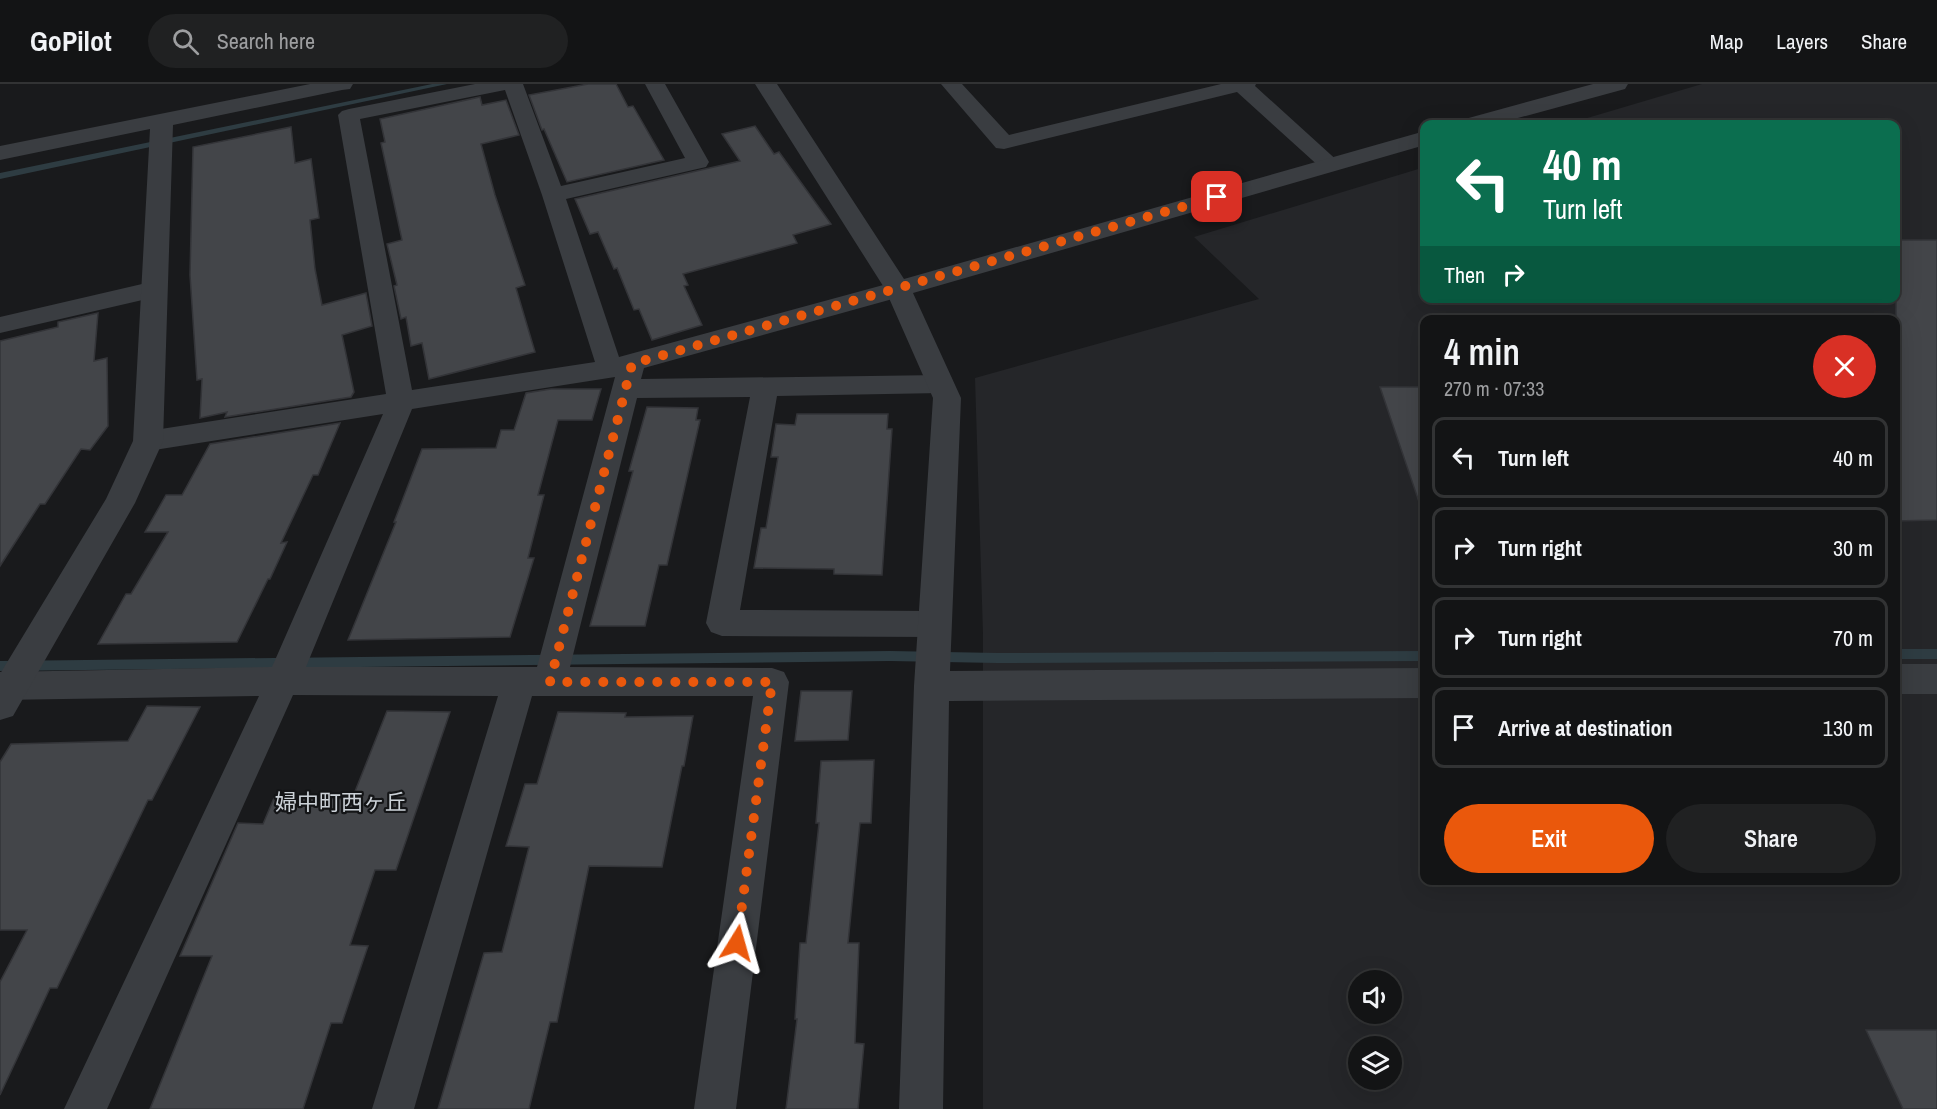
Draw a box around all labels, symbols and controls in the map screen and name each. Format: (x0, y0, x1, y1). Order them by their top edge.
search box (148, 14, 568, 68)
text: GoPilot (30, 22, 112, 60)
icon: search (169, 25, 202, 58)
text: Search here (217, 26, 315, 56)
text: Map (1710, 27, 1743, 56)
text: Layers (1776, 27, 1828, 56)
text: Share (1861, 27, 1907, 56)
text: 40 m (1543, 137, 1622, 193)
icon: left (1444, 144, 1522, 222)
pin (1191, 171, 1242, 222)
icon: arrive (1200, 180, 1233, 213)
text: Turn left (1543, 191, 1622, 227)
icon: right (1497, 258, 1530, 291)
text: Then (1444, 260, 1485, 290)
text: 4 min (1444, 328, 1520, 376)
button: close (1813, 335, 1876, 398)
text: 270 m · 07:33 (1444, 375, 1544, 402)
icon: left (1447, 441, 1480, 474)
text: Turn left (1498, 443, 1569, 473)
text: 40 m (1833, 443, 1873, 473)
icon: right (1447, 531, 1480, 564)
text: Turn right (1498, 533, 1582, 563)
text: 30 m (1833, 533, 1873, 563)
icon: right (1447, 621, 1480, 654)
text: Turn right (1498, 623, 1582, 653)
text: 70 m (1833, 623, 1873, 653)
icon: arrive (1447, 711, 1480, 744)
text: Arrive at destination (1498, 713, 1672, 743)
text: 130 m (1823, 713, 1873, 743)
district label: 婦中町西ヶ丘 (275, 787, 407, 817)
button: Exit (1444, 804, 1654, 873)
button: Share (1666, 804, 1876, 873)
position arrow (705, 911, 769, 975)
map controls (1348, 970, 1402, 1090)
button: sound (1348, 970, 1402, 1024)
button: layers (1348, 1036, 1402, 1090)

